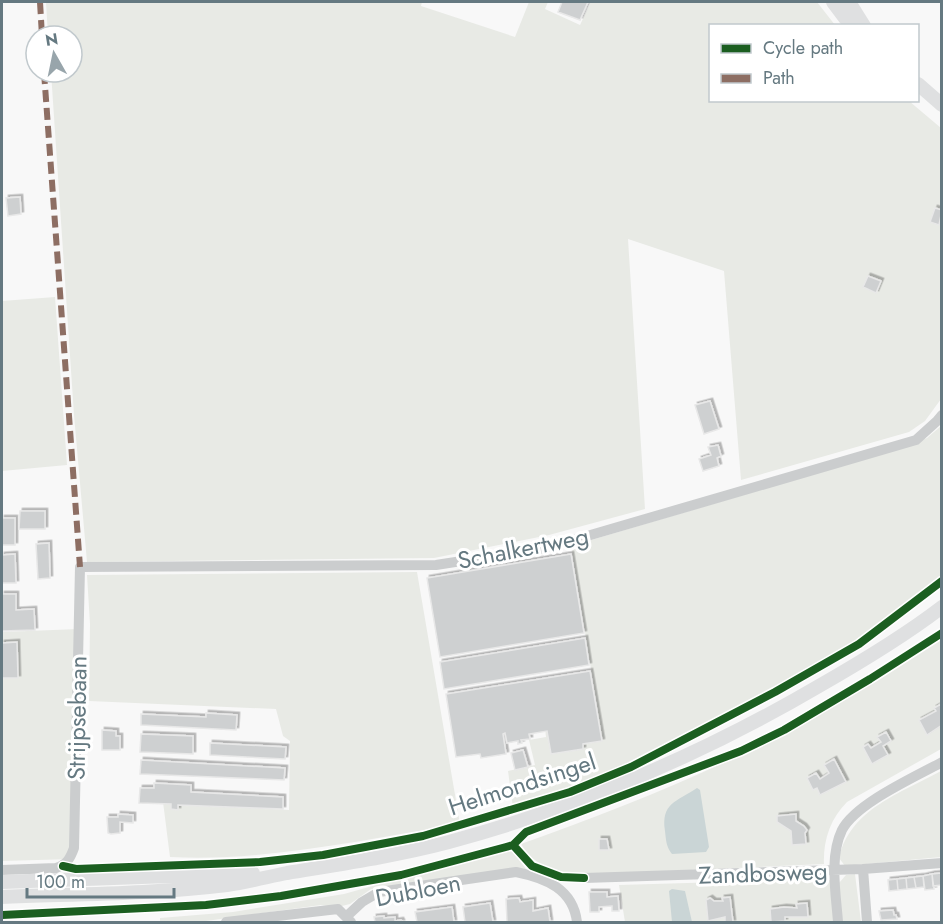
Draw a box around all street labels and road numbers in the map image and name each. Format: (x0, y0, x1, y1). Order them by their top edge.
street label: Schalkertweg (454, 518, 592, 578)
street label: Strijpsebaan (58, 655, 96, 781)
street label: Helmondsingel (444, 744, 600, 824)
street label: Zandbosweg (698, 853, 828, 893)
street label: Dubloen (372, 865, 464, 915)

